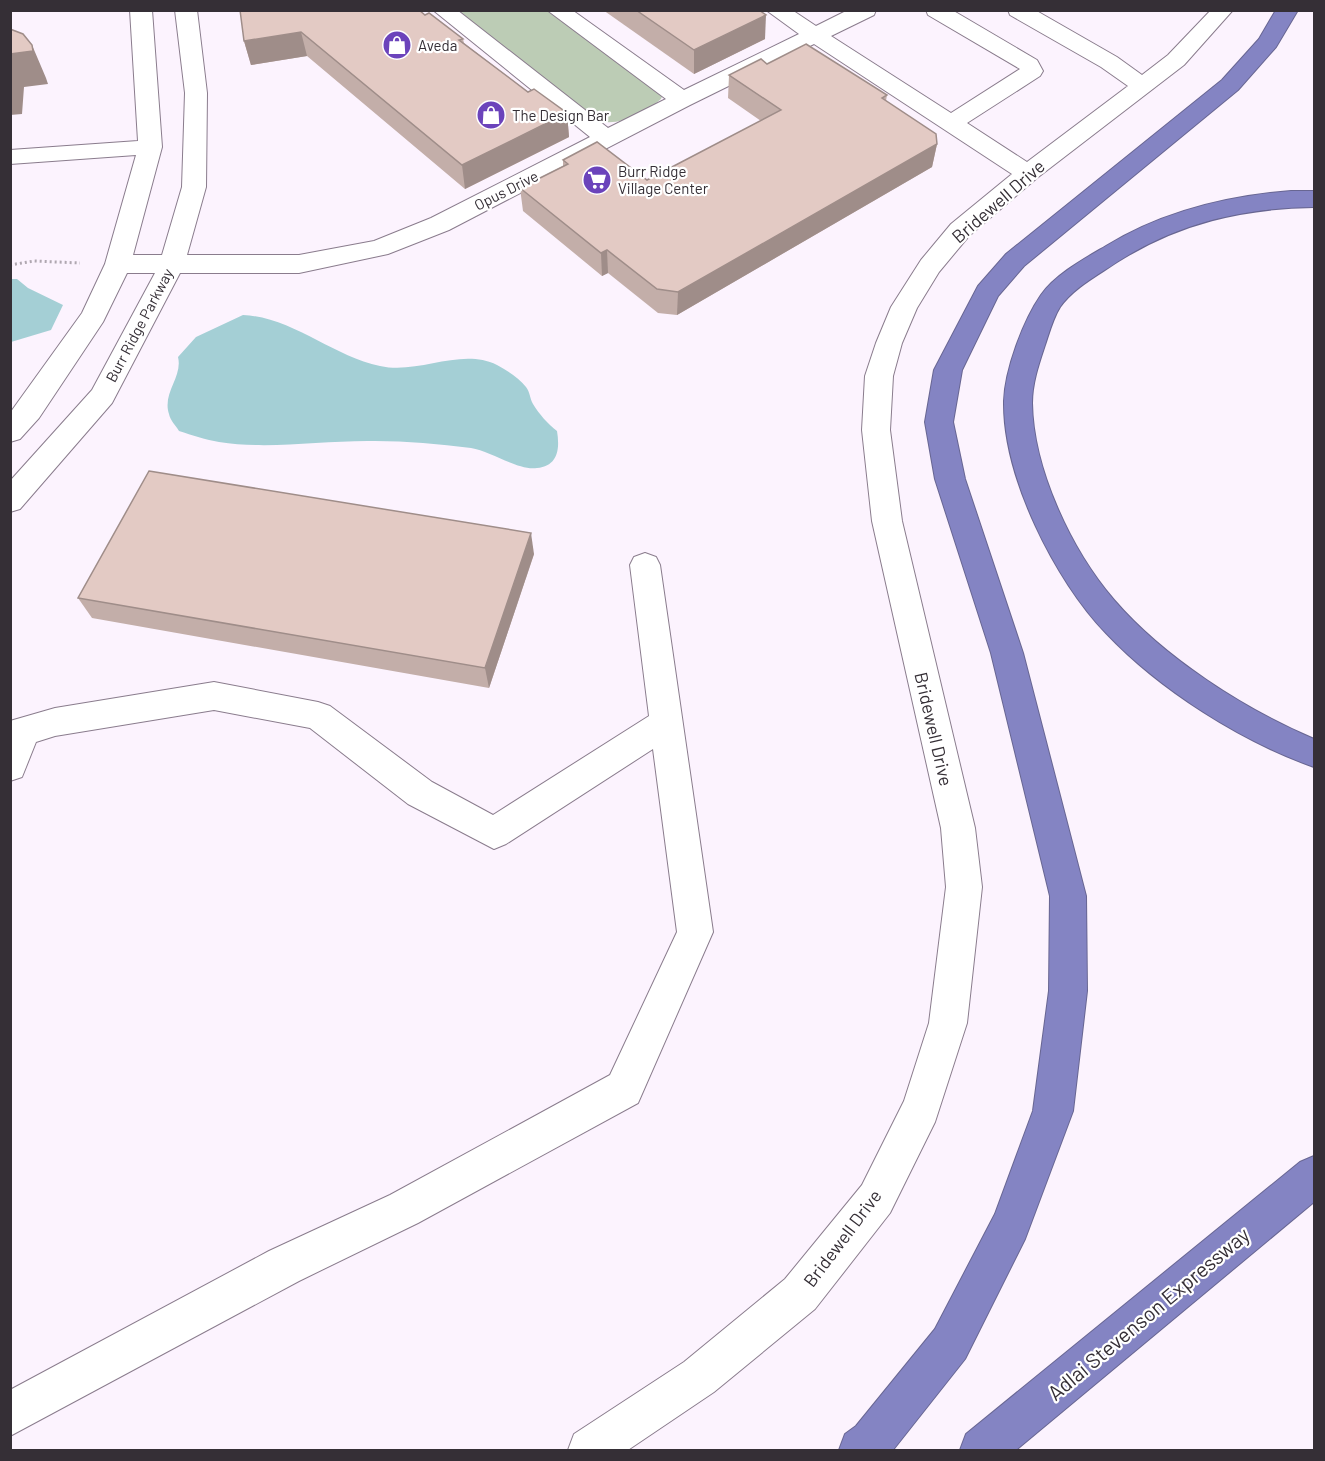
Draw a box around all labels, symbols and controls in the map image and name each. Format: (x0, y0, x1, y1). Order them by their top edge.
shop icon: Aveda (381, 29, 413, 61)
place label: Aveda (418, 36, 457, 54)
shop icon: The Design Bar (475, 99, 507, 131)
place label: The Design Bar (512, 106, 610, 124)
street label: Bridewell Drive (947, 155, 1049, 247)
place label: Burr Ridge Village Center (618, 162, 709, 197)
supermarket icon: Burr Ridge Village Center (581, 164, 613, 196)
street label: Opus Drive (471, 166, 541, 214)
street label: Burr Ridge Parkway (101, 265, 177, 385)
street label: Bridewell Drive (910, 670, 958, 788)
street label: Bridewell Drive (798, 1185, 886, 1291)
street label: Adlai Stevenson Expressway (1042, 1221, 1254, 1405)

